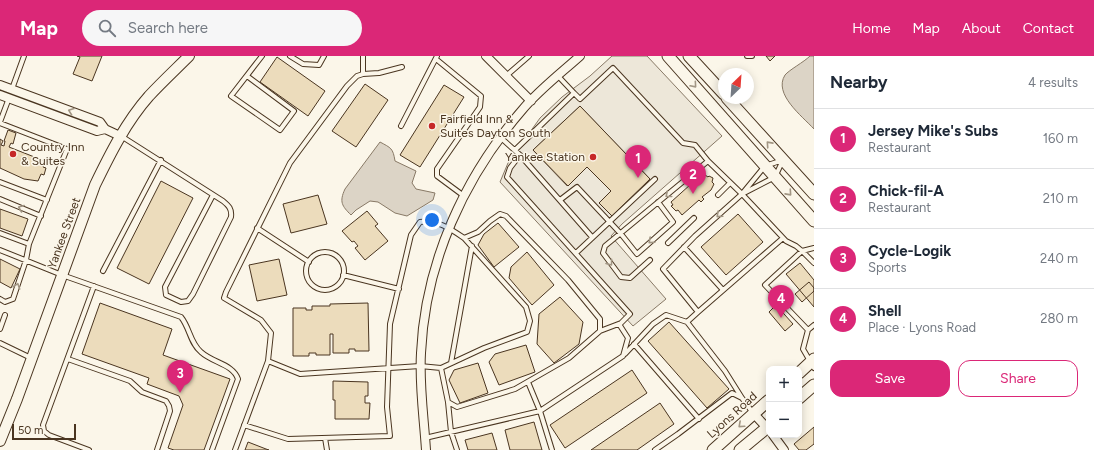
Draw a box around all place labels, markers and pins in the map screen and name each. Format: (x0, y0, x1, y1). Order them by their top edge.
place label: Fairfield Inn & Suites Dayton South (440, 112, 551, 140)
marker: Fairfield Inn & Suites Dayton South (427, 121, 437, 131)
place label: Country Inn & Suites (21, 140, 85, 168)
pin: 1 (625, 145, 651, 178)
marker: Country Inn & Suites (8, 149, 18, 159)
place label: Yankee Station (505, 150, 585, 164)
marker: Yankee Station (588, 152, 598, 162)
pin: 2 (680, 161, 706, 194)
pin: 4 (768, 285, 794, 318)
pin: 3 (167, 360, 193, 393)

